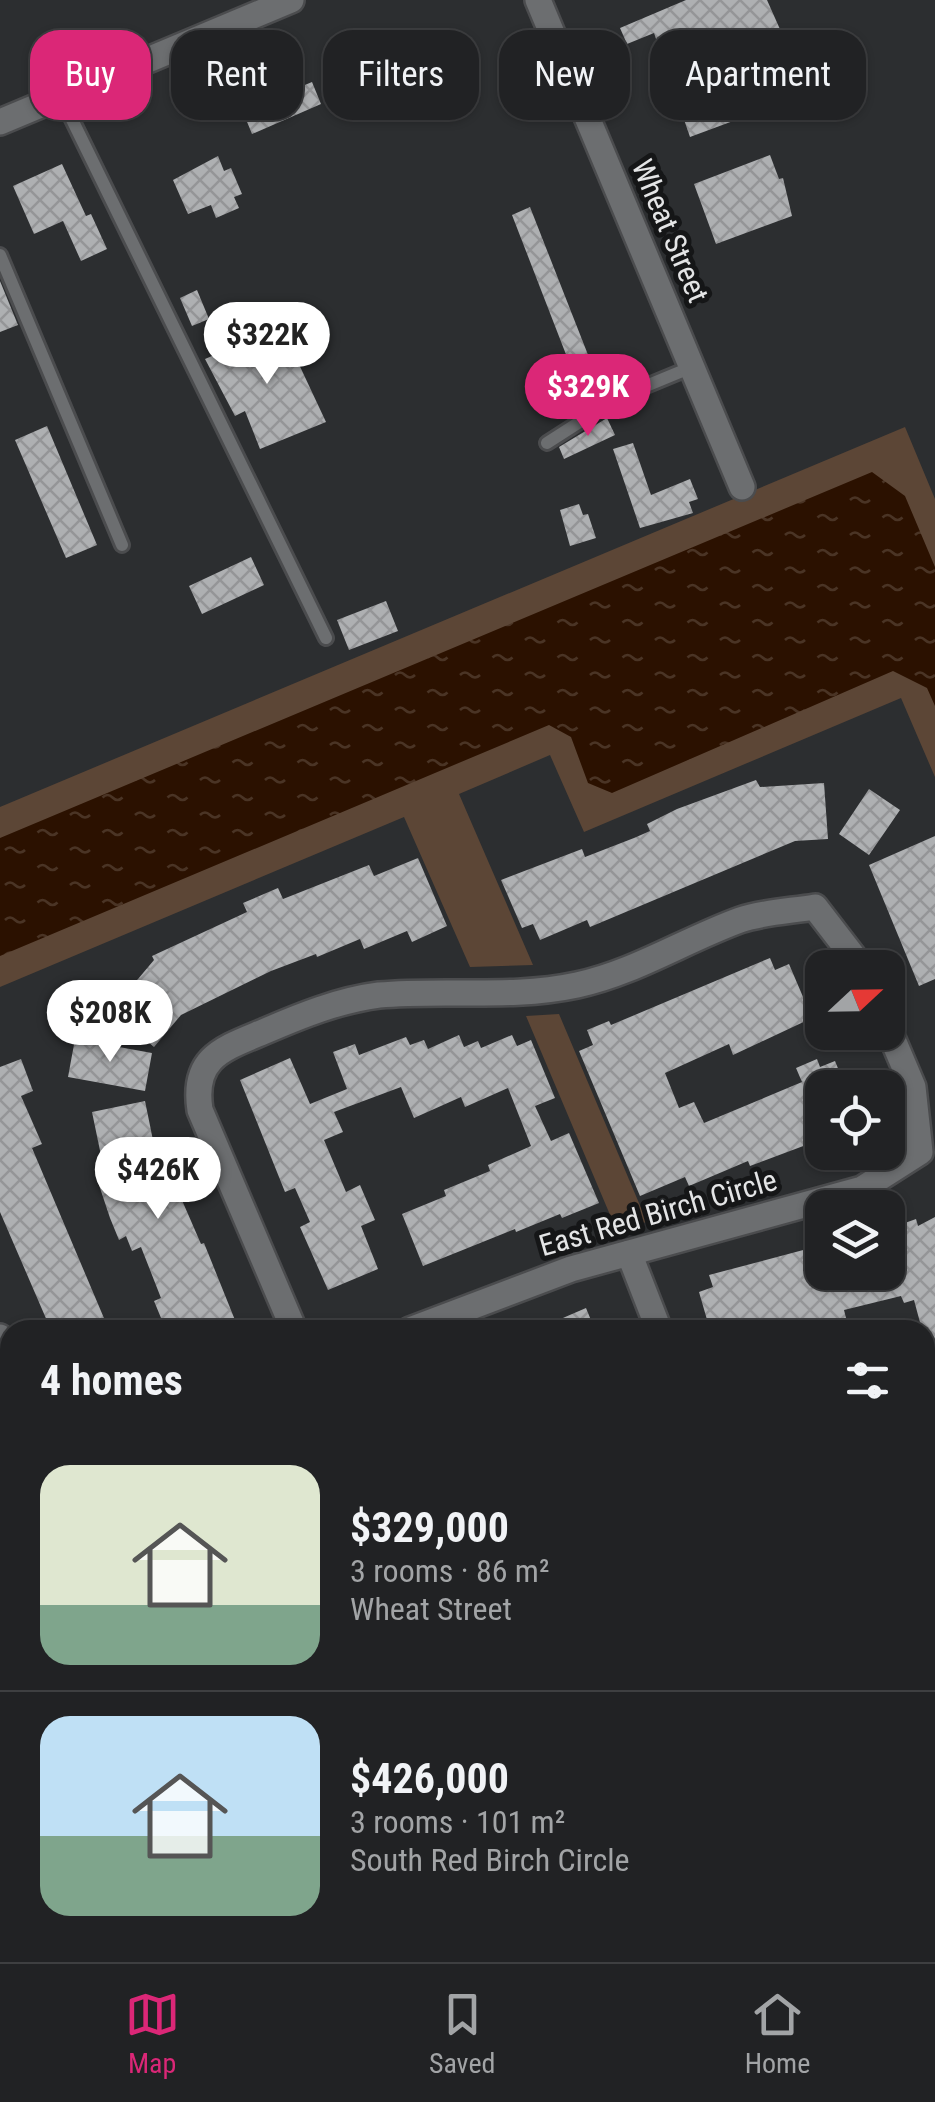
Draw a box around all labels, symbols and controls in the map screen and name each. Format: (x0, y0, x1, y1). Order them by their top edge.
chip: Buy (30, 30, 151, 120)
chip: Rent (171, 30, 303, 120)
chip: Filters (323, 30, 479, 120)
chip: New (499, 30, 630, 120)
chip: Apartment (650, 30, 866, 120)
street label: Wheat Street (625, 154, 716, 308)
pin: $322K (197, 302, 337, 387)
text: $322K (226, 315, 308, 353)
pin: $329K (518, 354, 658, 439)
text: $329K (547, 367, 629, 405)
north arrow (805, 950, 905, 1050)
map controls (805, 950, 905, 1290)
pin: $208K (40, 980, 180, 1065)
text: $208K (69, 993, 151, 1031)
button: locate (805, 1070, 905, 1170)
pin: $426K (88, 1137, 228, 1222)
text: $426K (117, 1150, 199, 1188)
street label: East Red Birch Circle (535, 1162, 781, 1263)
button: layers (805, 1190, 905, 1290)
icon: filters (840, 1353, 895, 1408)
text: 4 homes (40, 1356, 183, 1405)
text: $329,000 (350, 1503, 509, 1552)
icon: home (120, 1505, 240, 1625)
text: 3 rooms · 86 m² (350, 1552, 549, 1590)
text: Wheat Street (350, 1590, 512, 1628)
text: $426,000 (350, 1754, 509, 1803)
icon: home (120, 1756, 240, 1876)
text: 3 rooms · 101 m² (350, 1803, 565, 1841)
text: South Red Birch Circle (350, 1841, 630, 1879)
tab: Map (125, 1987, 180, 2080)
tab: Saved (429, 1987, 495, 2080)
tab: Home (745, 1987, 810, 2080)

